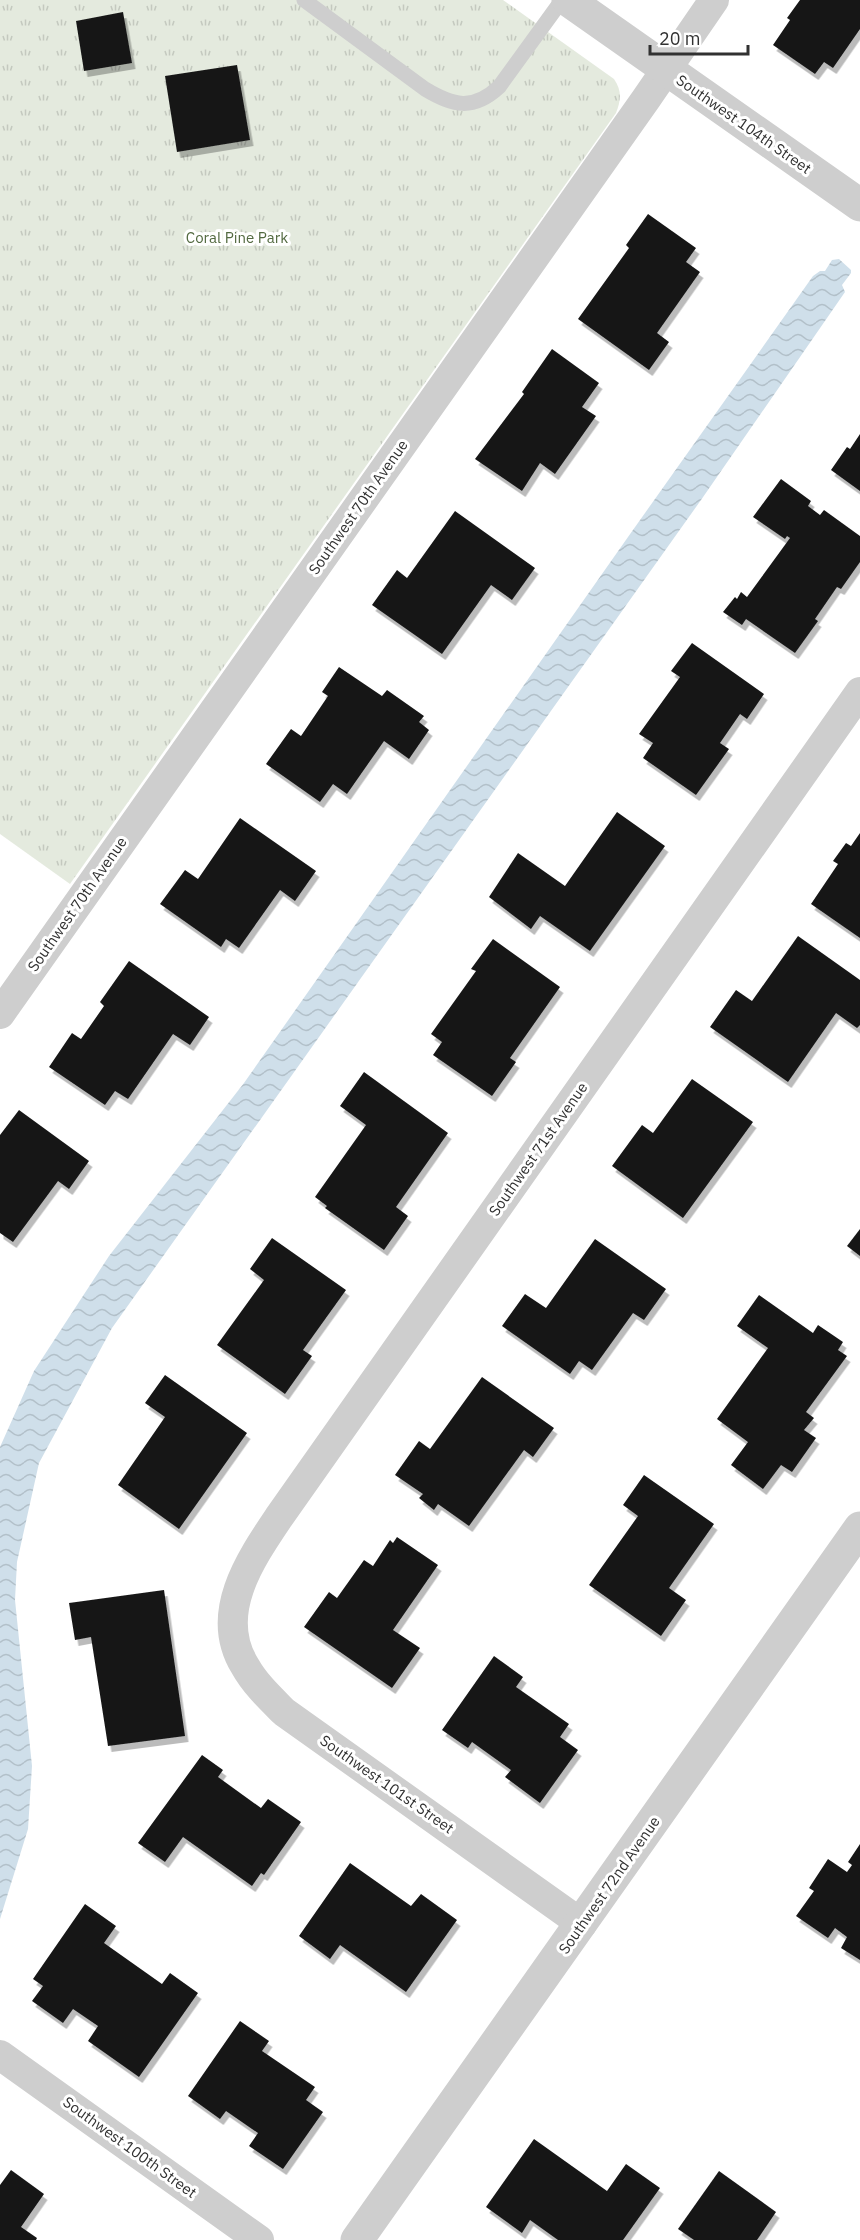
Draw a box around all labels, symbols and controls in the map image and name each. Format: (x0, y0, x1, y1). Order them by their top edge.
scale bar (650, 18, 748, 56)
text: 20 m (659, 27, 701, 50)
street label: Southwest 104th Street (673, 70, 815, 178)
park label: Coral Pine Park (186, 228, 288, 247)
street label: Southwest 70th Avenue (304, 436, 412, 578)
street label: Southwest 70th Avenue (23, 833, 131, 975)
street label: Southwest 71st Avenue (485, 1078, 591, 1220)
street label: Southwest 101st Street (316, 1731, 458, 1837)
street label: Southwest 72nd Avenue (554, 1812, 664, 1958)
street label: Southwest 100th Street (59, 2092, 201, 2202)

